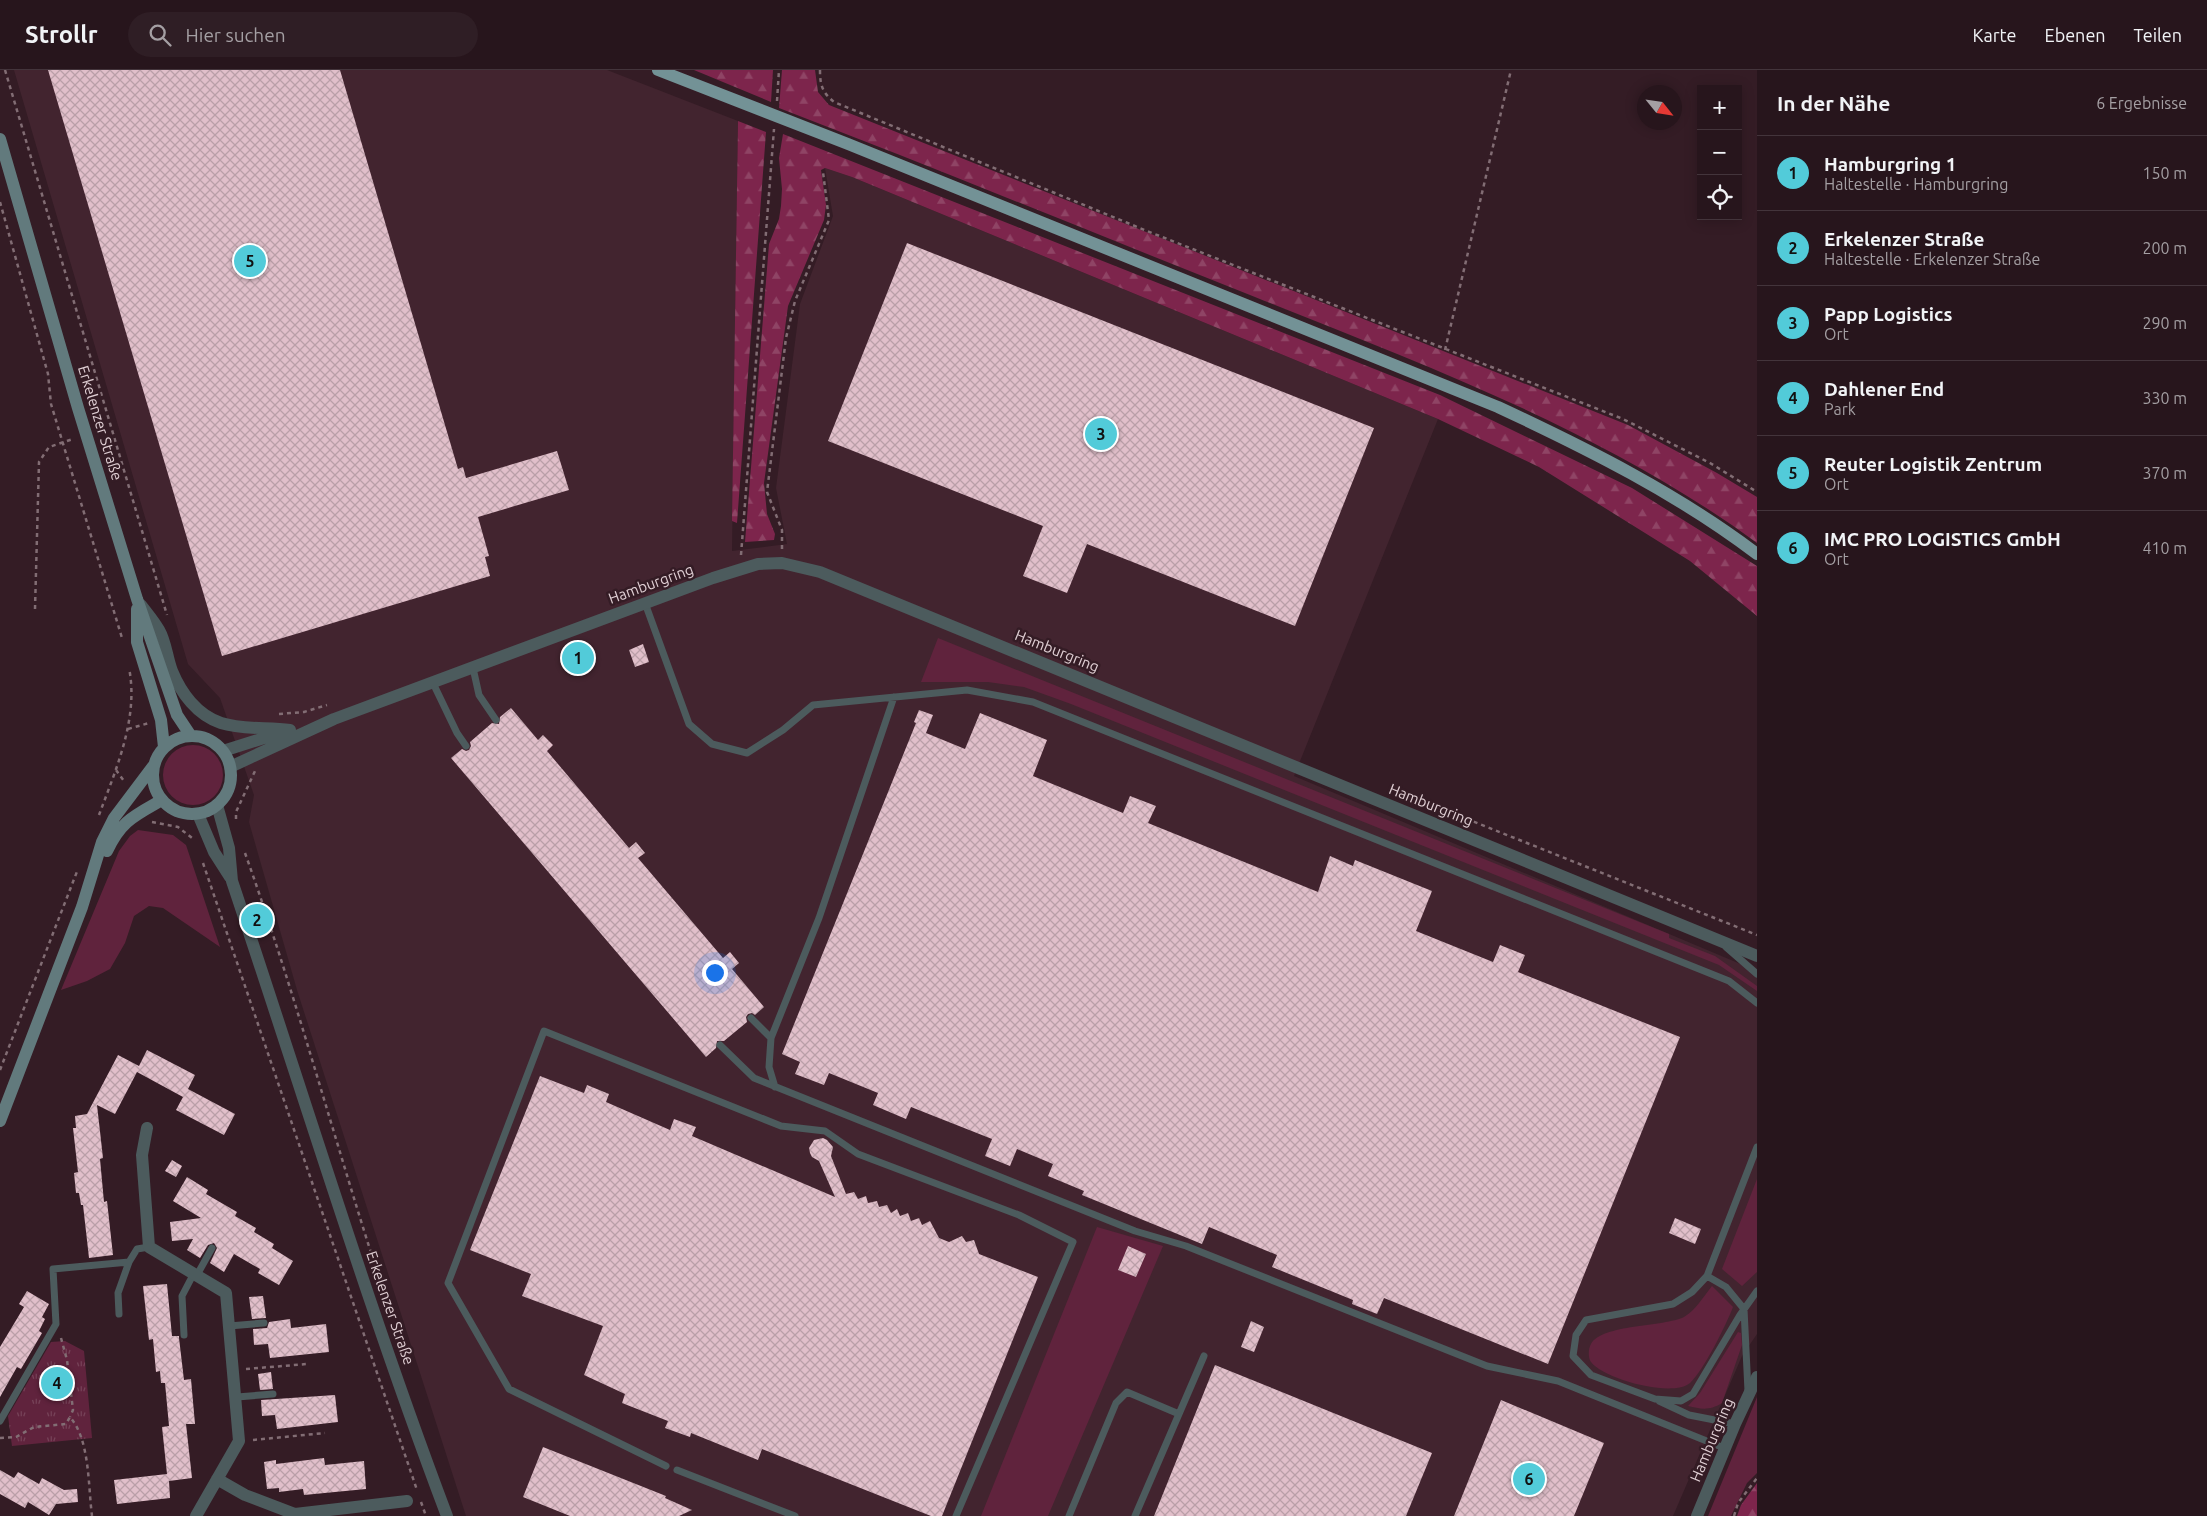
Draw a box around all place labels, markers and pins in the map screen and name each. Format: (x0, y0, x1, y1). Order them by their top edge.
pin: 5 (234, 242, 266, 280)
pin: 3 (1085, 415, 1117, 453)
pin: 1 (562, 639, 594, 677)
pin: 2 (241, 901, 273, 939)
pin: 4 (41, 1364, 73, 1402)
pin: 6 (1513, 1460, 1545, 1498)

